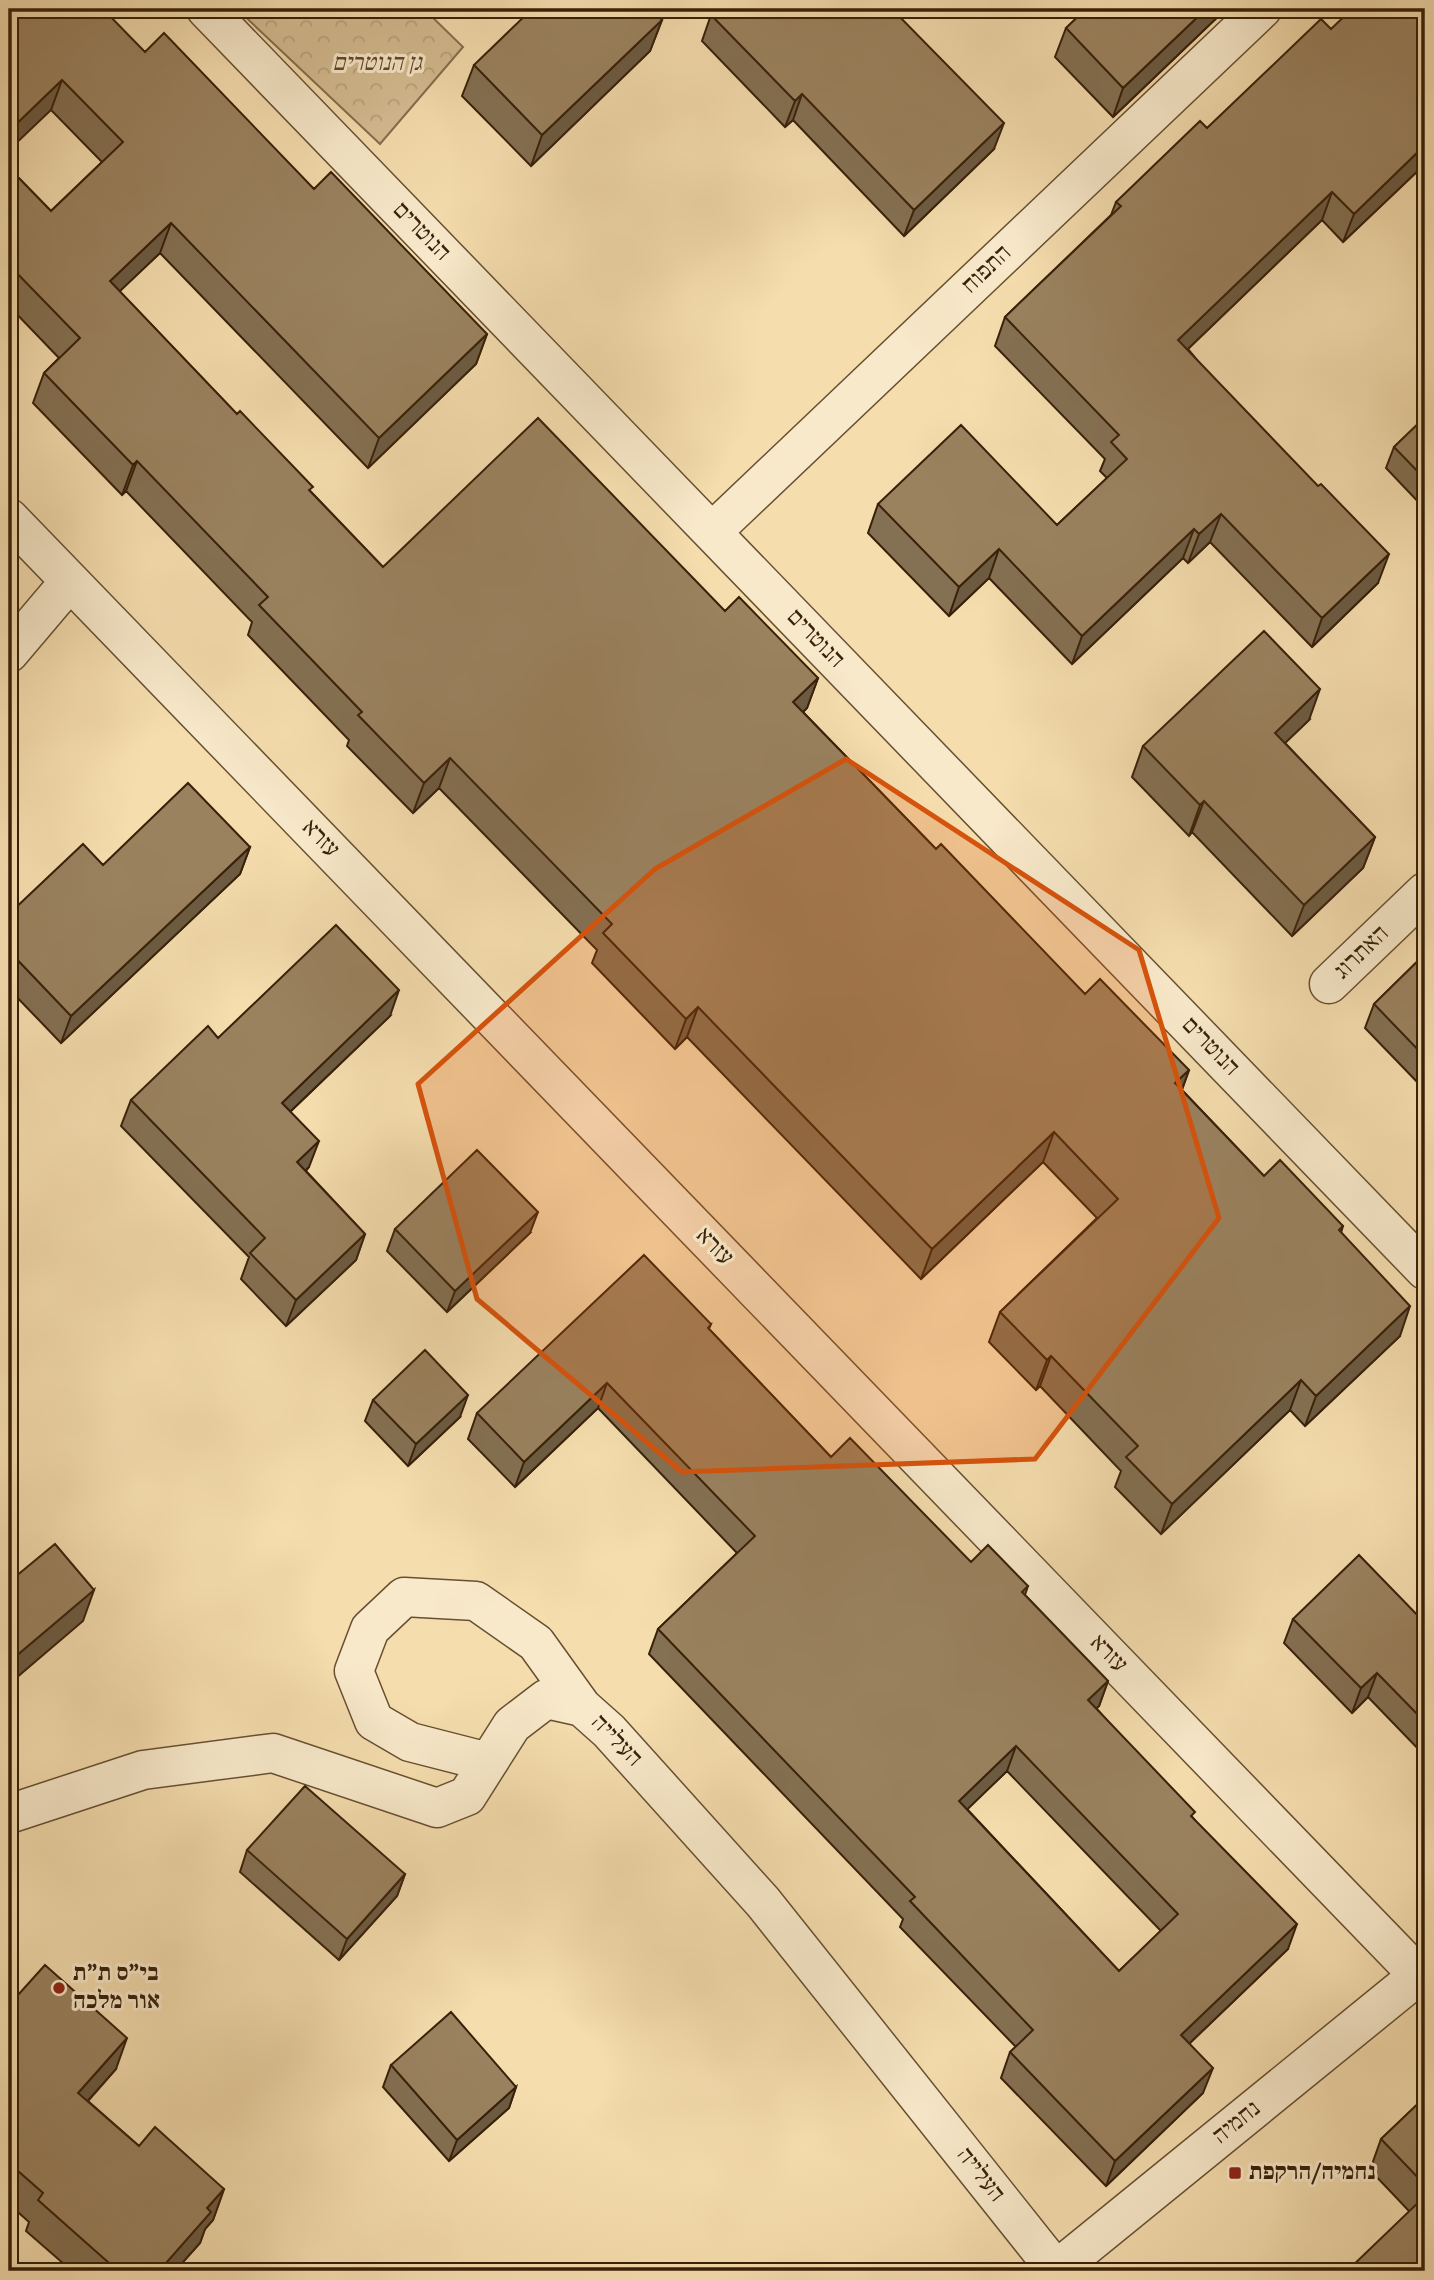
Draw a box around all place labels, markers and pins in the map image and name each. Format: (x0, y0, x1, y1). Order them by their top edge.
place label: בי"ס ת"ת אור מלכה (73, 1957, 160, 2019)
marker: בי"ס ת"ת אור מלכה (51, 1980, 67, 1996)
place label: נחמיה/הרקפת (1249, 2156, 1376, 2190)
marker: נחמיה/הרקפת (1227, 2165, 1243, 2181)

